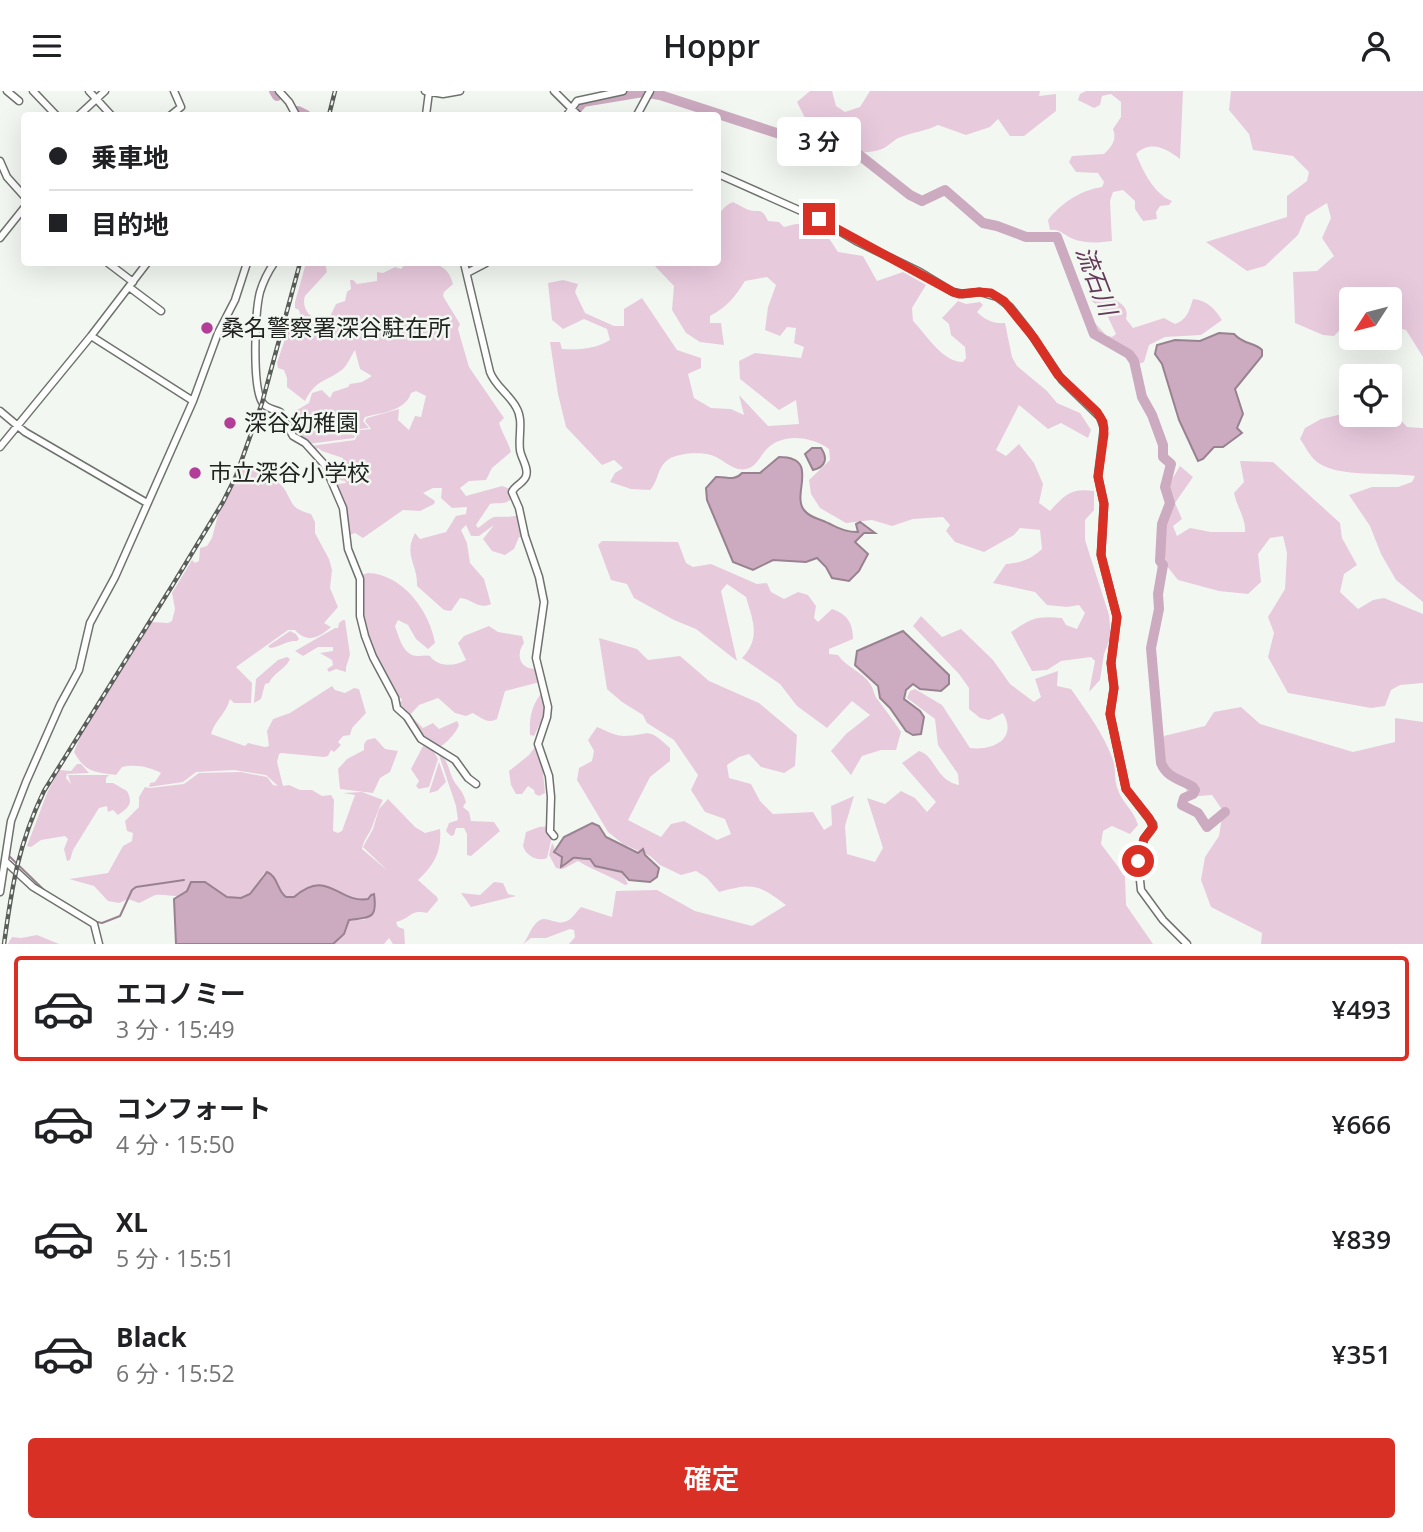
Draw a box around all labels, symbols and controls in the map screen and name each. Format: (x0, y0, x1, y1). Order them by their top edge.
text: Hoppr (663, 24, 760, 67)
icon: menu (28, 27, 66, 65)
icon: person (1357, 27, 1395, 65)
callout: 3 分 (777, 117, 861, 167)
text: 3 分 (798, 125, 840, 157)
text: 乗車地 (91, 139, 169, 175)
route end (803, 203, 835, 235)
text: 目的地 (91, 206, 169, 242)
water label: 流石川 (1069, 241, 1127, 323)
north arrow (1339, 287, 1402, 350)
map controls (1339, 287, 1402, 427)
place label: 桑名警察署深谷駐在所 (221, 311, 451, 343)
marker: 桑名警察署深谷駐在所 (199, 320, 215, 336)
button: locate (1339, 364, 1402, 427)
place label: 深谷幼稚園 (244, 406, 359, 438)
marker: 深谷幼稚園 (222, 415, 238, 431)
place label: 市立深谷小学校 (209, 456, 370, 488)
marker: 市立深谷小学校 (187, 465, 203, 481)
route start (1122, 845, 1154, 877)
text: エコノミー (116, 975, 246, 1011)
icon: car (32, 977, 95, 1040)
text: ¥493 (1332, 991, 1391, 1027)
text: 3 分 · 15:49 (116, 1013, 235, 1045)
text: コンフォート (116, 1090, 271, 1126)
icon: car (32, 1092, 95, 1155)
text: ¥666 (1332, 1106, 1391, 1142)
text: 4 分 · 15:50 (116, 1128, 235, 1160)
text: XL (116, 1204, 148, 1240)
icon: car (32, 1207, 95, 1270)
text: ¥839 (1332, 1221, 1391, 1257)
text: 5 分 · 15:51 (116, 1242, 235, 1274)
text: Black (116, 1319, 187, 1355)
icon: car (32, 1322, 95, 1385)
text: ¥351 (1332, 1336, 1391, 1372)
text: 6 分 · 15:52 (116, 1357, 235, 1389)
button: 確定 (28, 1438, 1395, 1518)

